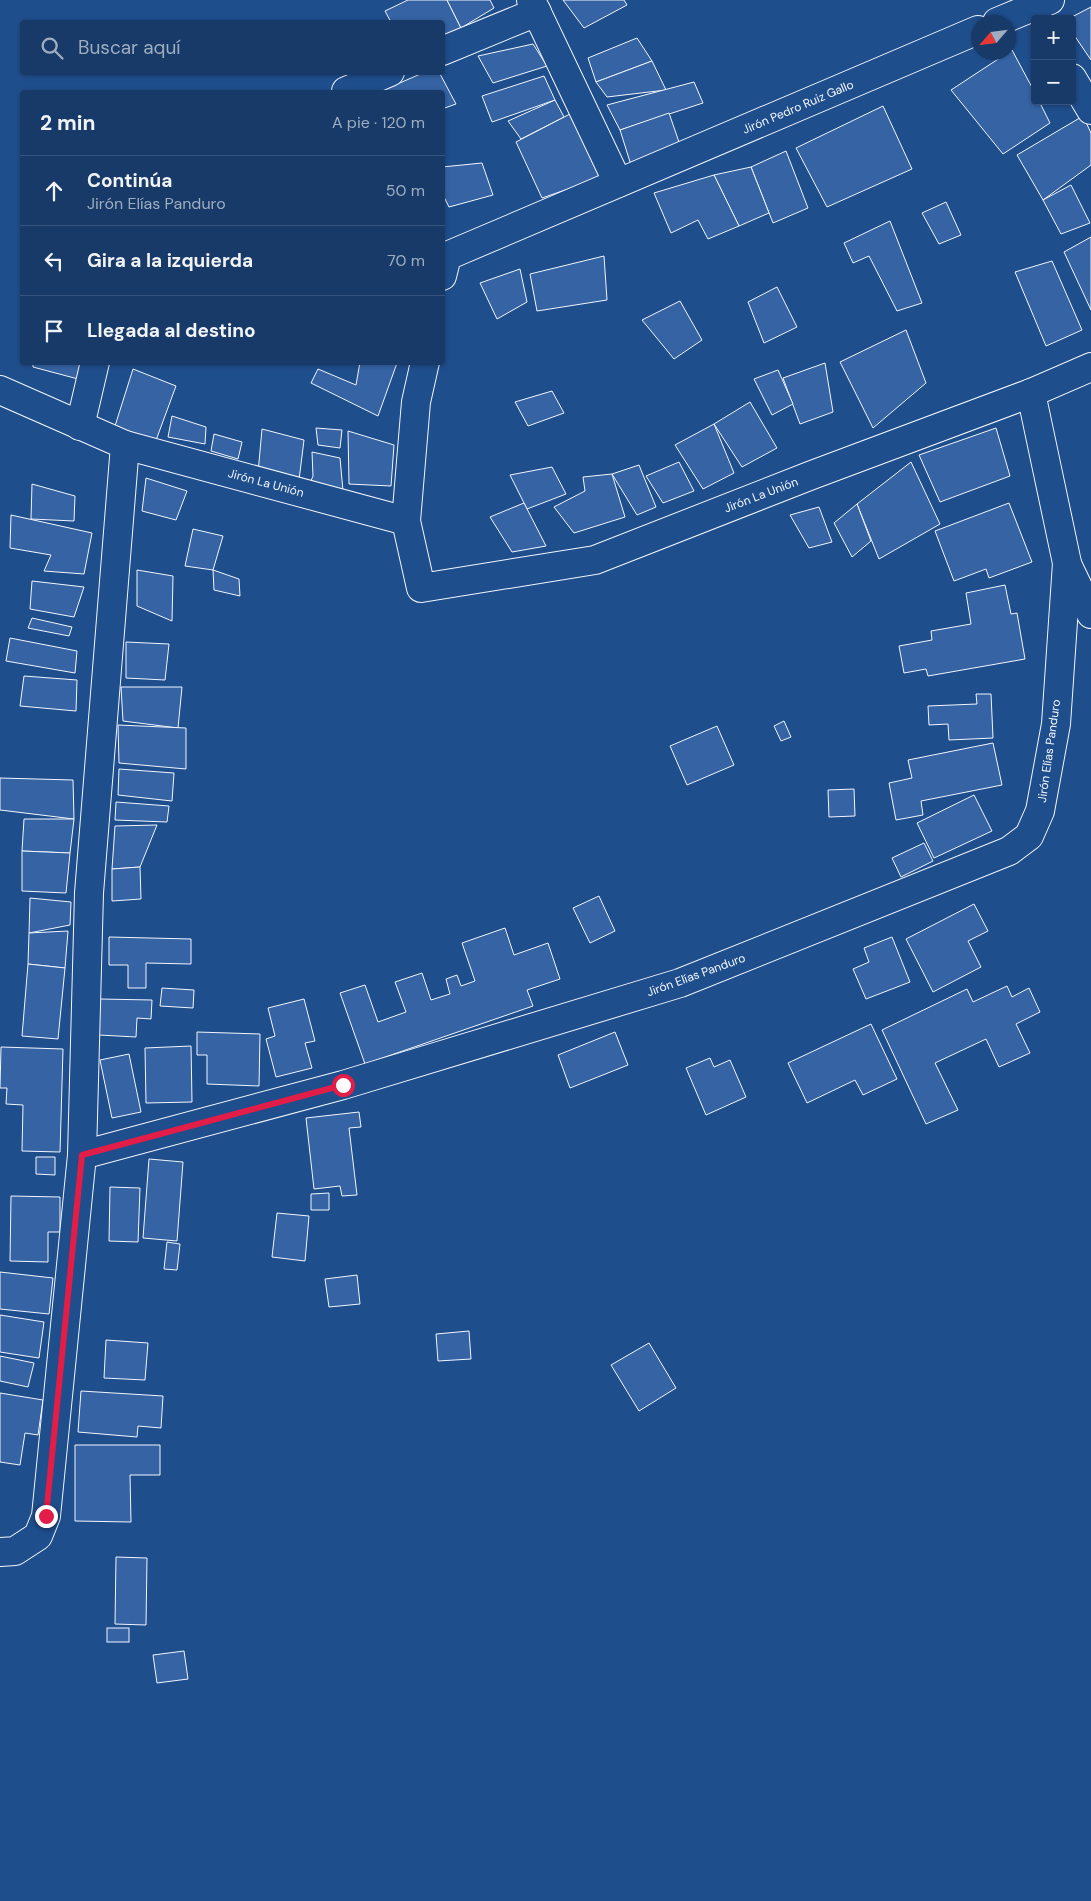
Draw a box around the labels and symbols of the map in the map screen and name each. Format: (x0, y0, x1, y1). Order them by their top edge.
north arrow (971, 15, 1016, 60)
street label: Jirón Pedro Ruiz Gallo (740, 76, 856, 138)
street label: Jirón La Unión (226, 465, 306, 501)
street label: Jirón La Unión (722, 474, 800, 516)
street label: Jirón Elías Panduro (1034, 698, 1064, 804)
street label: Jirón Elías Panduro (644, 950, 748, 1000)
route start (332, 1074, 355, 1097)
route end (35, 1505, 58, 1528)

